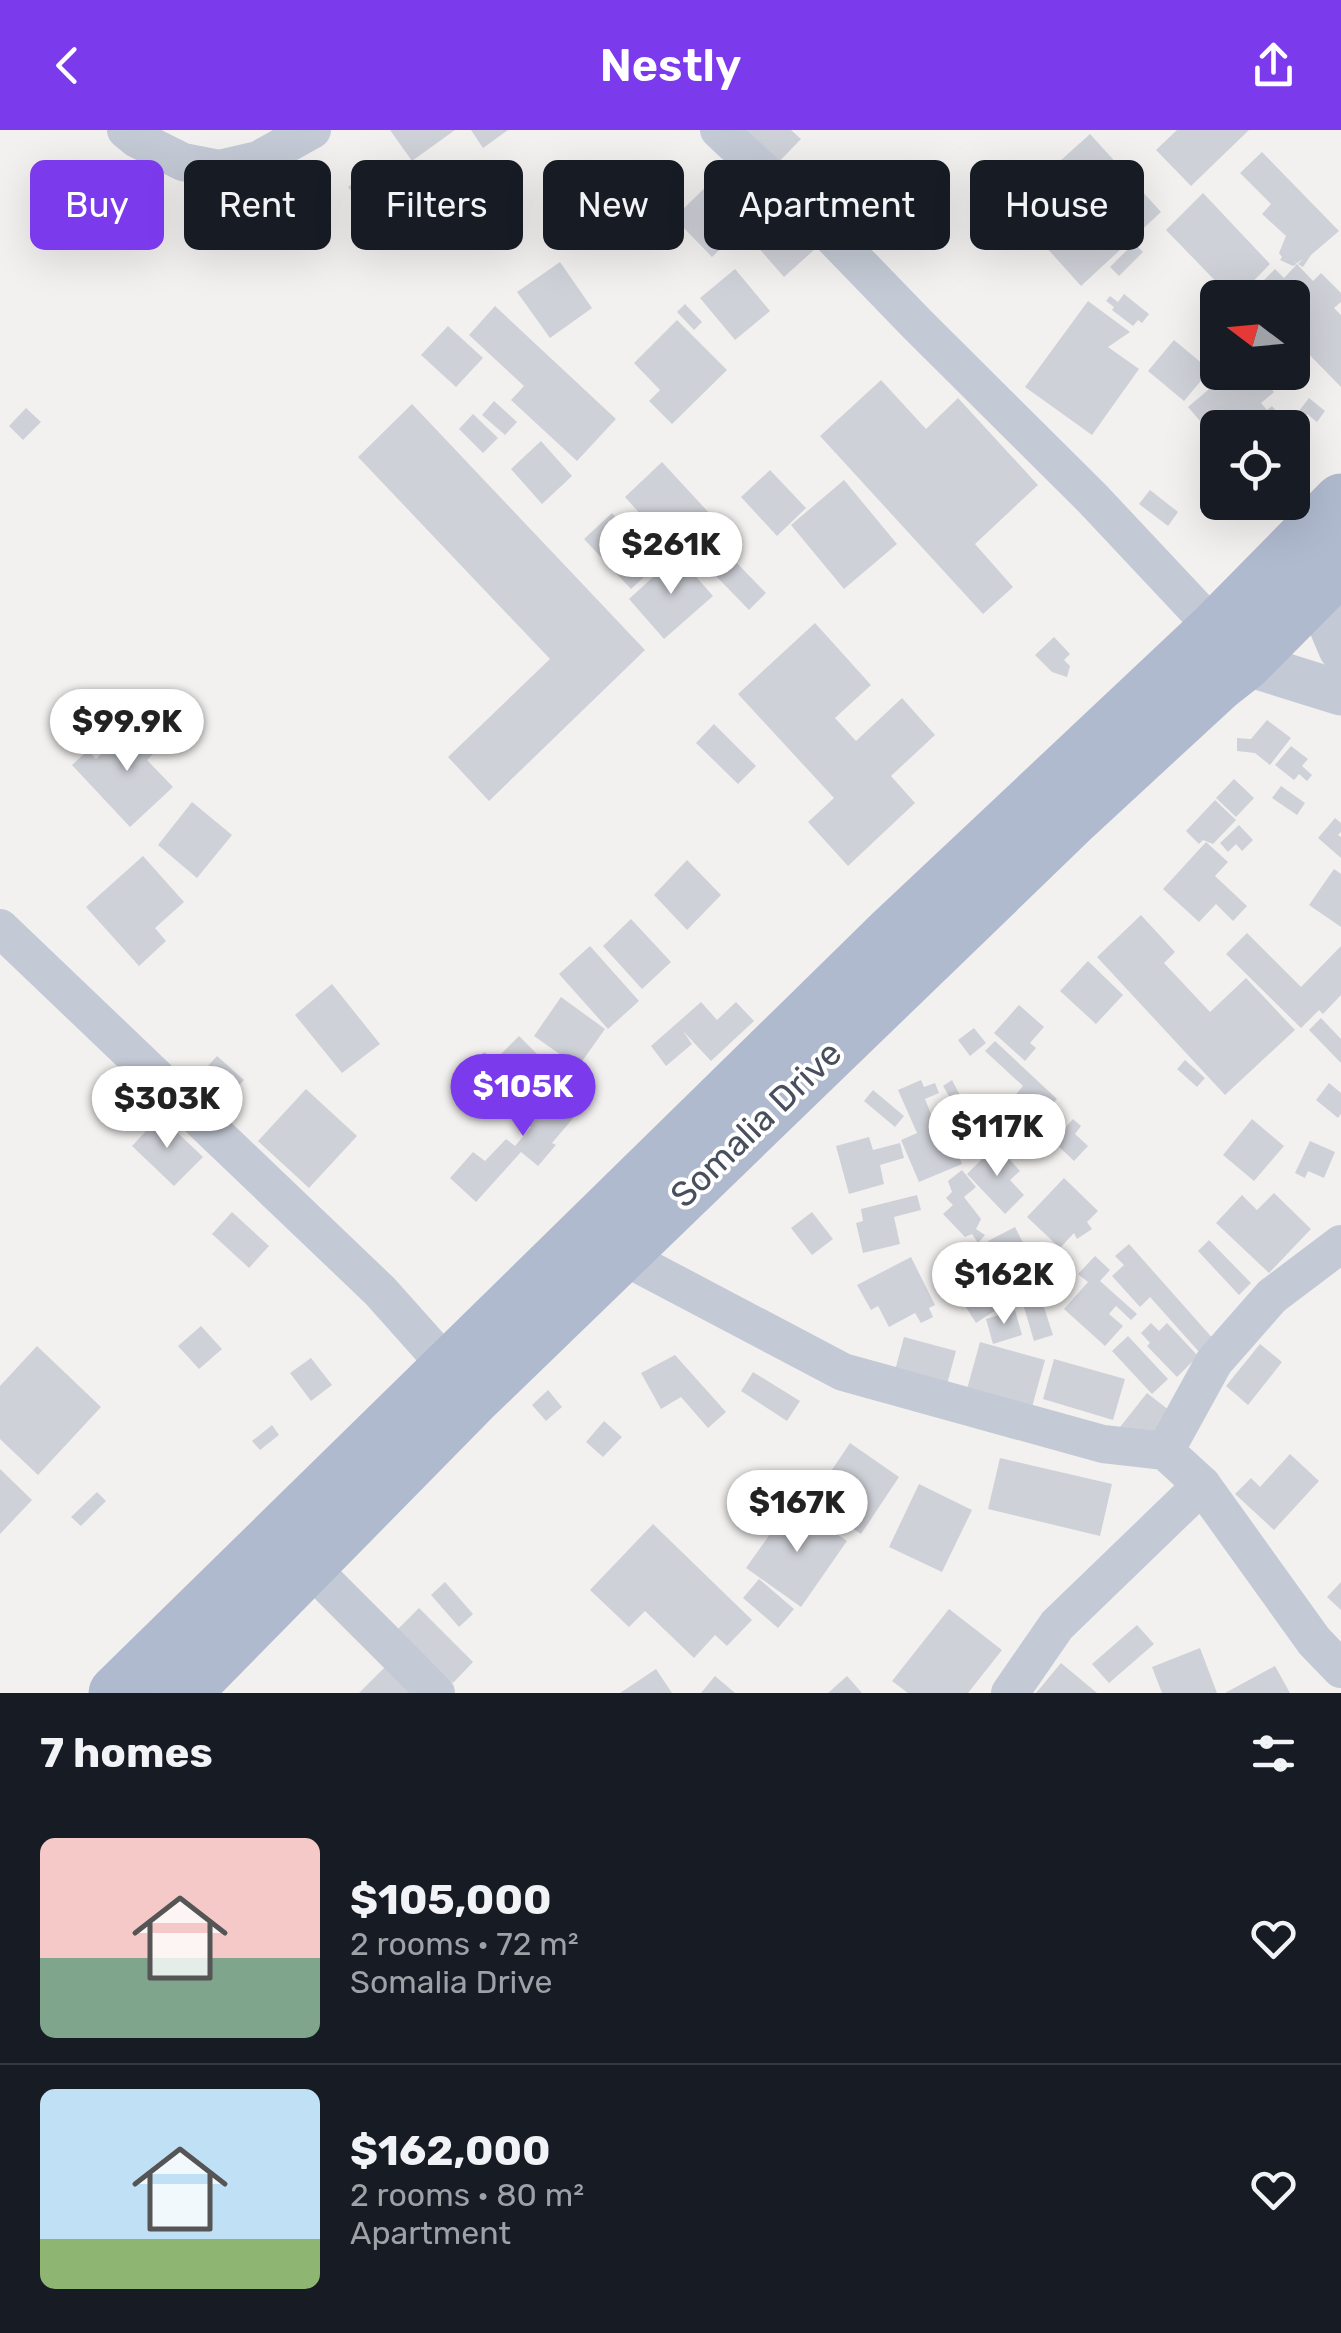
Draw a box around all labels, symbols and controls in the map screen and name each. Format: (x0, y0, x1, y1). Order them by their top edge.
icon: back (40, 38, 95, 93)
icon: share (1246, 38, 1301, 93)
text: Nestly (600, 39, 741, 92)
chip: Buy (30, 160, 164, 250)
chip: Rent (184, 160, 331, 250)
chip: Filters (351, 160, 523, 250)
chip: New (543, 160, 684, 250)
chip: Apartment (704, 160, 950, 250)
chip: House (970, 160, 1144, 250)
north arrow (1200, 280, 1310, 390)
map controls (1200, 280, 1310, 520)
button: locate (1200, 410, 1310, 520)
pin: $261K (601, 512, 741, 597)
text: $261K (621, 525, 721, 563)
pin: $99.9K (46, 689, 208, 774)
text: $99.9K (72, 702, 182, 740)
street label: Somalia Drive (662, 1032, 850, 1216)
pin: $105K (453, 1054, 593, 1139)
pin: $303K (97, 1066, 237, 1151)
text: $105K (473, 1067, 573, 1105)
text: $303K (114, 1079, 220, 1117)
pin: $117K (927, 1094, 1067, 1179)
text: $117K (951, 1107, 1043, 1145)
pin: $162K (934, 1242, 1074, 1327)
text: $162K (954, 1255, 1054, 1293)
pin: $167K (727, 1470, 867, 1555)
text: $167K (749, 1483, 845, 1521)
icon: filters (1246, 1726, 1301, 1781)
text: 7 homes (40, 1728, 213, 1778)
text: $105,000 (350, 1875, 552, 1925)
icon: home (120, 1878, 240, 1998)
icon: heart (1246, 1911, 1301, 1966)
text: 2 rooms · 72 m² (350, 1925, 579, 1963)
text: Somalia Drive (350, 1963, 552, 2001)
text: $162,000 (350, 2126, 551, 2176)
icon: home (120, 2129, 240, 2249)
icon: heart (1246, 2162, 1301, 2217)
text: 2 rooms · 80 m² (350, 2176, 584, 2214)
text: Apartment (350, 2214, 511, 2252)

